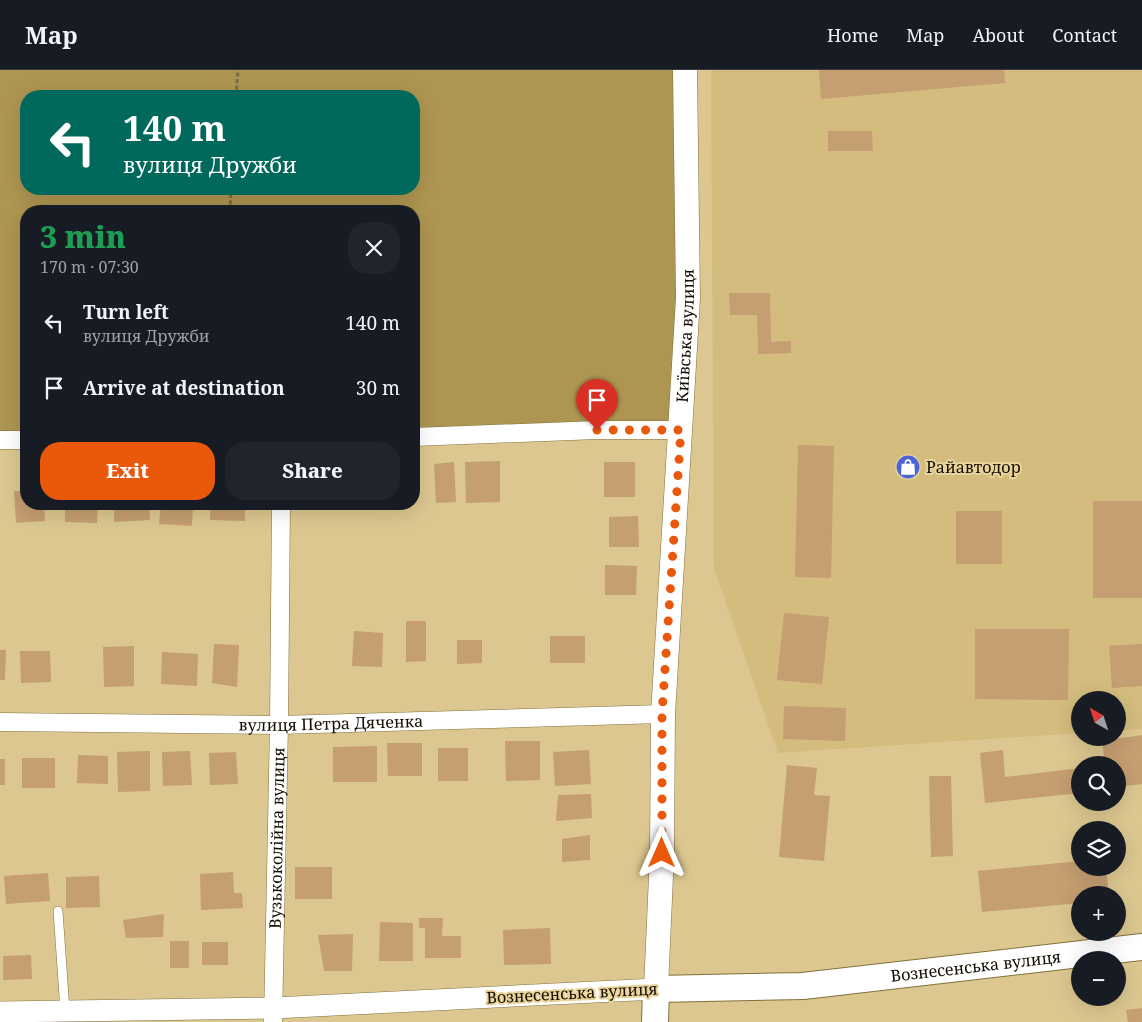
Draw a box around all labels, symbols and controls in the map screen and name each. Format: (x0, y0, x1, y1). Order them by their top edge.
text: Map (25, 18, 78, 51)
text: Home (827, 23, 878, 47)
text: Map (906, 23, 944, 47)
text: About (972, 23, 1024, 47)
text: Contact (1052, 23, 1117, 47)
text: 140 m (123, 104, 226, 151)
icon: left (40, 110, 105, 175)
text: вулиця Дружби (123, 149, 297, 179)
text: 3 min (40, 216, 126, 257)
button: close (348, 222, 400, 274)
text: 170 m · 07:30 (40, 256, 139, 278)
street label: Київська вулиця (671, 269, 699, 403)
text: Turn left (83, 299, 169, 325)
icon: left (40, 309, 68, 337)
text: 140 m (345, 310, 400, 336)
text: вулиця Дружби (83, 325, 210, 347)
icon: arrive (40, 374, 68, 402)
text: Arrive at destination (83, 375, 285, 401)
text: 30 m (356, 375, 400, 401)
pin (576, 379, 618, 430)
icon: arrive (583, 386, 611, 414)
button: Exit (40, 442, 215, 500)
button: Share (225, 442, 400, 500)
shop icon: Райавтодор (895, 454, 921, 480)
place label: Райавтодор (926, 456, 1021, 478)
north arrow (1071, 691, 1126, 746)
map controls (1071, 691, 1126, 1006)
street label: вулиця Петра Дяченка (239, 710, 424, 736)
street label: Вузькоколійна вулиця (264, 747, 290, 929)
button: search (1071, 756, 1126, 811)
button: layers (1071, 821, 1126, 876)
position arrow (635, 826, 687, 878)
button: + (1071, 886, 1126, 941)
street label: Вознесенська вулиця (889, 945, 1062, 987)
button: − (1071, 951, 1126, 1006)
street label: Вознесенська вулиця (486, 978, 658, 1008)

